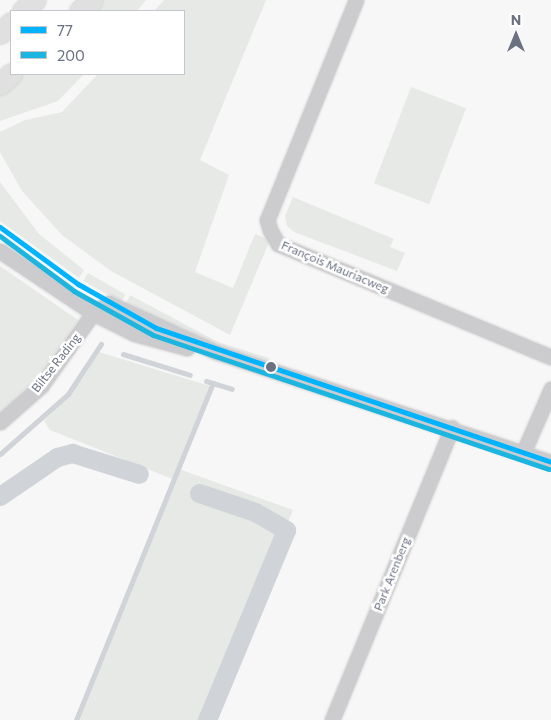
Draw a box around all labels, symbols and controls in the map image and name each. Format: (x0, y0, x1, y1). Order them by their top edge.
legend (10, 10, 185, 75)
north arrow (491, 10, 541, 60)
text: N (511, 11, 521, 28)
text: 77 (57, 21, 73, 39)
text: 200 (57, 46, 85, 64)
street label: François Mauriacweg (279, 238, 391, 296)
street label: Biltse Rading (29, 331, 83, 395)
unlabelled marker (266, 362, 276, 372)
street label: Park Arenberg (371, 535, 413, 613)

